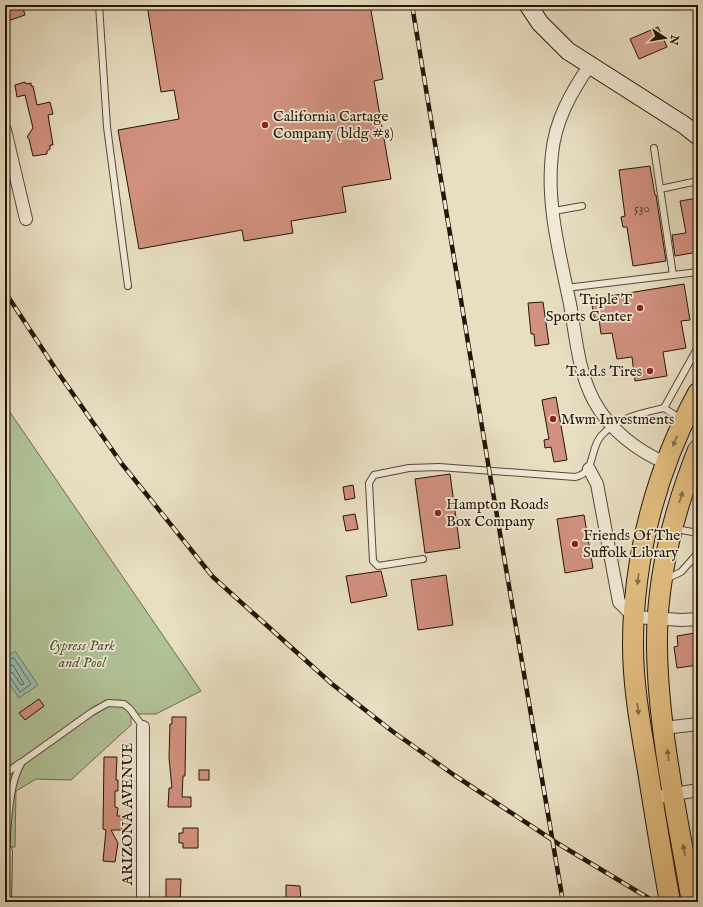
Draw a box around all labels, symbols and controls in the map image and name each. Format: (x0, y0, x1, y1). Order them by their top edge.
north arrow (645, 18, 685, 58)
text: N (666, 33, 682, 46)
place label: California Cartage Company (bldg #8) (273, 107, 394, 143)
marker: California Cartage Company (bldg #8) (260, 120, 270, 130)
house number: 530 (634, 200, 650, 217)
place label: Triple T Sports Center (546, 290, 632, 326)
marker: Triple T Sports Center (635, 303, 645, 313)
place label: T.a.d.s Tires (566, 362, 642, 381)
marker: T.a.d.s Tires (645, 366, 655, 376)
place label: Mwm Investments (561, 410, 674, 429)
marker: Mwm Investments (548, 414, 558, 424)
one-way arrow (672, 435, 678, 447)
one-way arrow (678, 490, 684, 502)
place label: Hampton Roads Box Company (446, 495, 549, 531)
marker: Hampton Roads Box Company (433, 508, 443, 518)
place label: Friends Of The Suffolk Library (583, 526, 680, 562)
marker: Friends Of The Suffolk Library (570, 539, 580, 549)
one-way arrow (635, 573, 641, 585)
park label: Cypress Park and Pool (49, 636, 115, 672)
one-way arrow (635, 703, 641, 715)
street label: ARIZONA AVENUE (118, 743, 137, 886)
one-way arrow (665, 749, 671, 762)
one-way arrow (680, 844, 686, 856)

